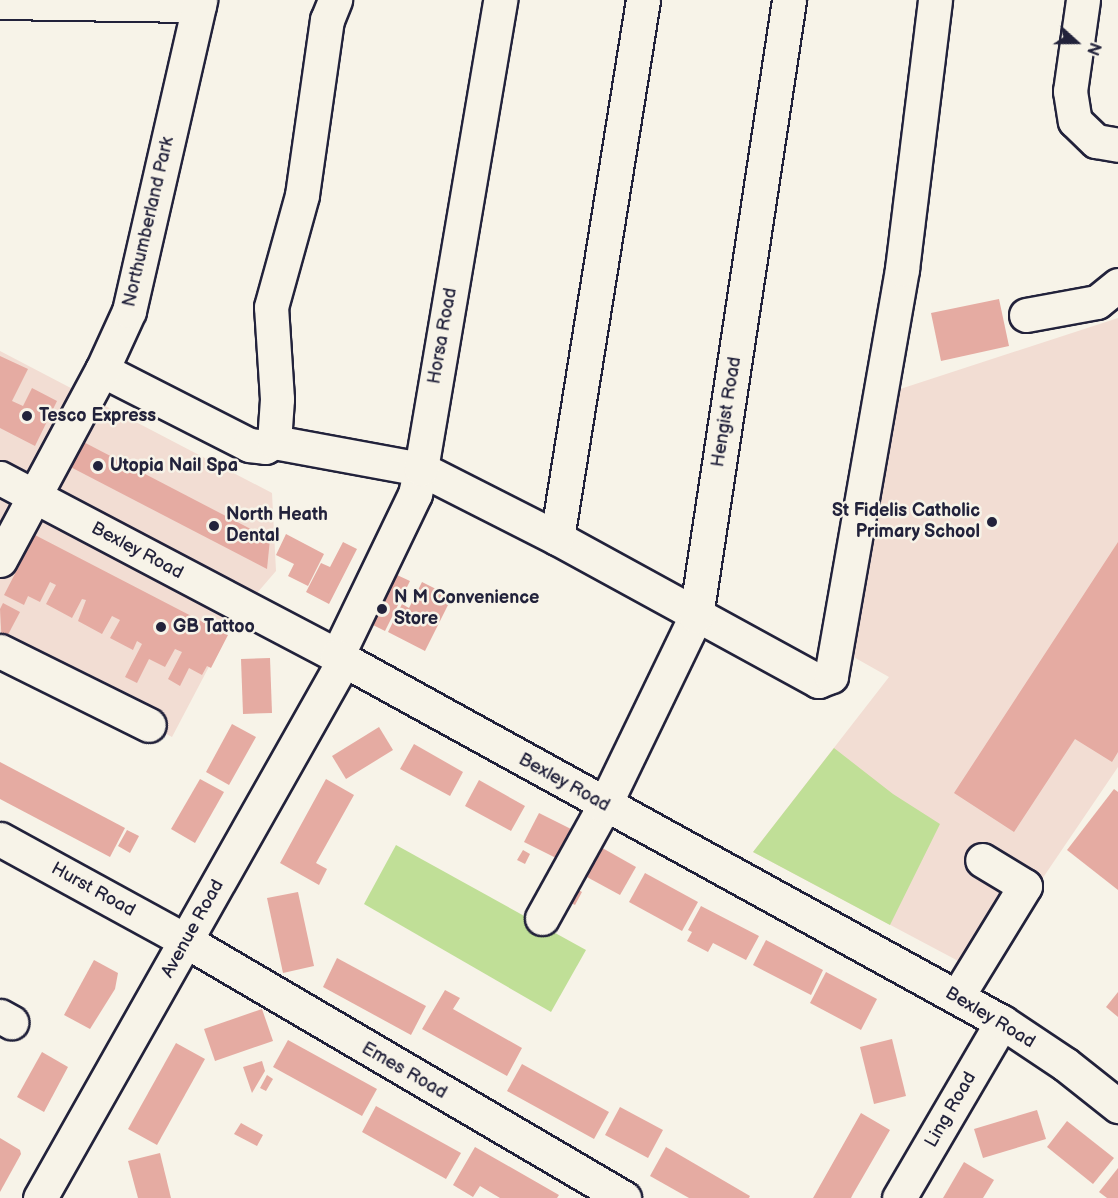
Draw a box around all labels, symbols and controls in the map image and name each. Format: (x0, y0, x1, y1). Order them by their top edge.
north arrow (1046, 12, 1106, 72)
text: N (1082, 40, 1104, 58)
street label: Northumberland Park (119, 135, 179, 309)
street label: Horsa Road (424, 286, 462, 386)
street label: Hengist Road (708, 355, 746, 469)
place label: Tesco Express (39, 405, 156, 427)
marker: Tesco Express (20, 409, 34, 423)
place label: Utopia Nail Spa (110, 455, 238, 477)
marker: Utopia Nail Spa (91, 459, 105, 473)
place label: St Fidelis Catholic Primary School (832, 501, 980, 544)
place label: North Heath Dental (226, 505, 328, 548)
marker: St Fidelis Catholic Primary School (985, 515, 999, 529)
street label: Bexley Road (87, 517, 187, 585)
marker: North Heath Dental (207, 519, 221, 533)
place label: N M Convenience Store (394, 588, 539, 630)
marker: N M Convenience Store (375, 602, 389, 616)
place label: GB Tattoo (173, 616, 255, 638)
marker: GB Tattoo (154, 620, 168, 634)
street label: Bexley Road (514, 749, 614, 817)
street label: Hurst Road (47, 858, 139, 922)
street label: Avenue Road (157, 876, 229, 982)
street label: Bexley Road (941, 982, 1039, 1054)
street label: Emes Road (358, 1038, 450, 1104)
street label: Ling Road (921, 1068, 981, 1152)

